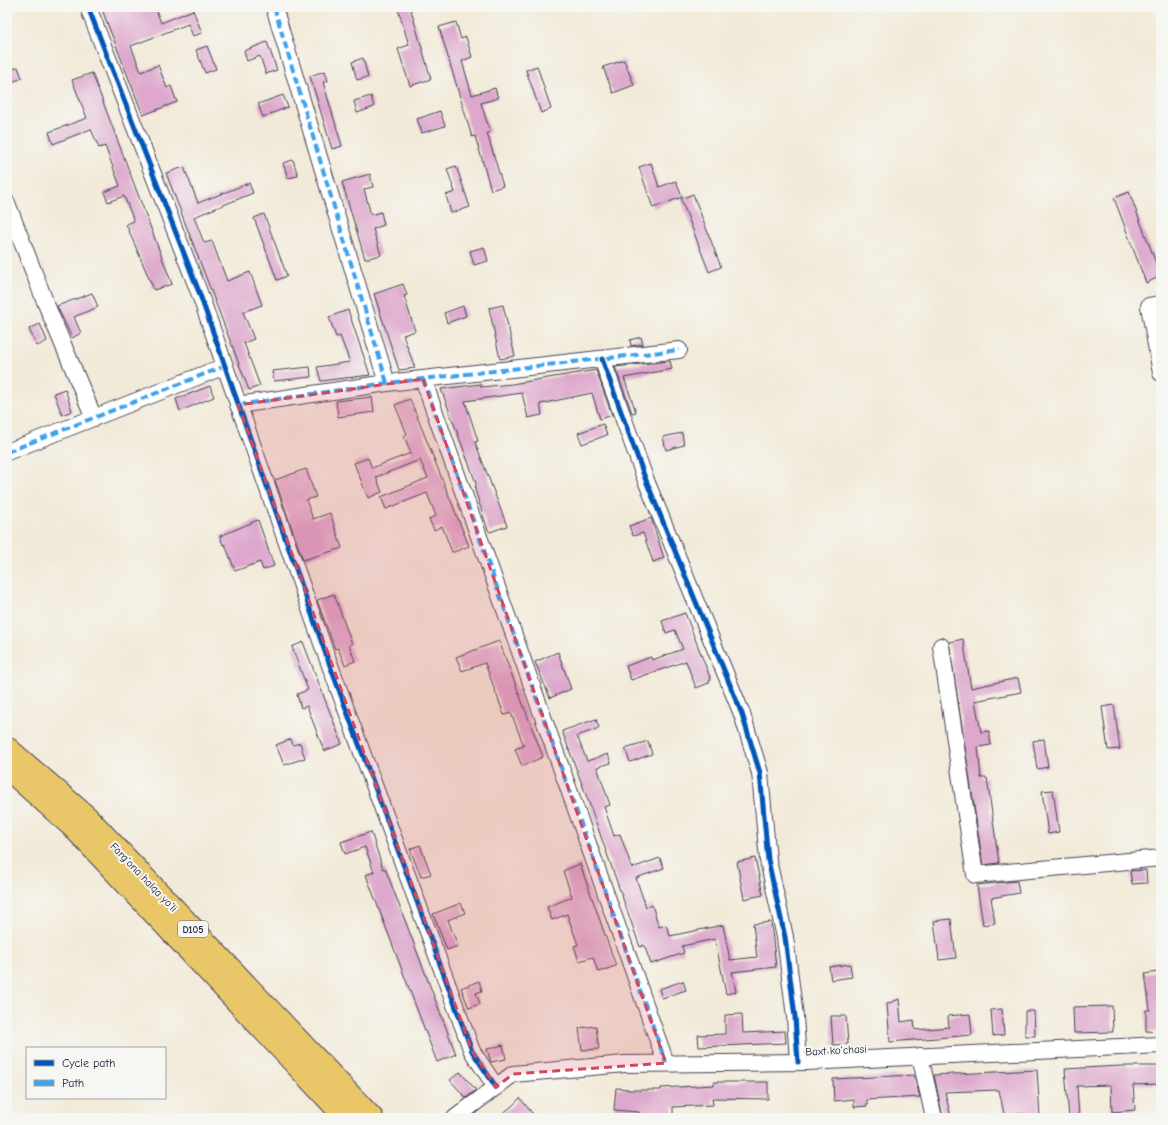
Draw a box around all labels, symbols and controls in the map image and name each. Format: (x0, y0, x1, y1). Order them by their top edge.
street label: Farg‘ona halqa yo‘li (107, 840, 180, 915)
road number: D105 (178, 921, 208, 937)
street label: Baxt ko'chasi (805, 1042, 867, 1059)
legend (26, 1047, 166, 1099)
text: Cycle path (62, 1056, 115, 1070)
text: Path (62, 1076, 84, 1090)

